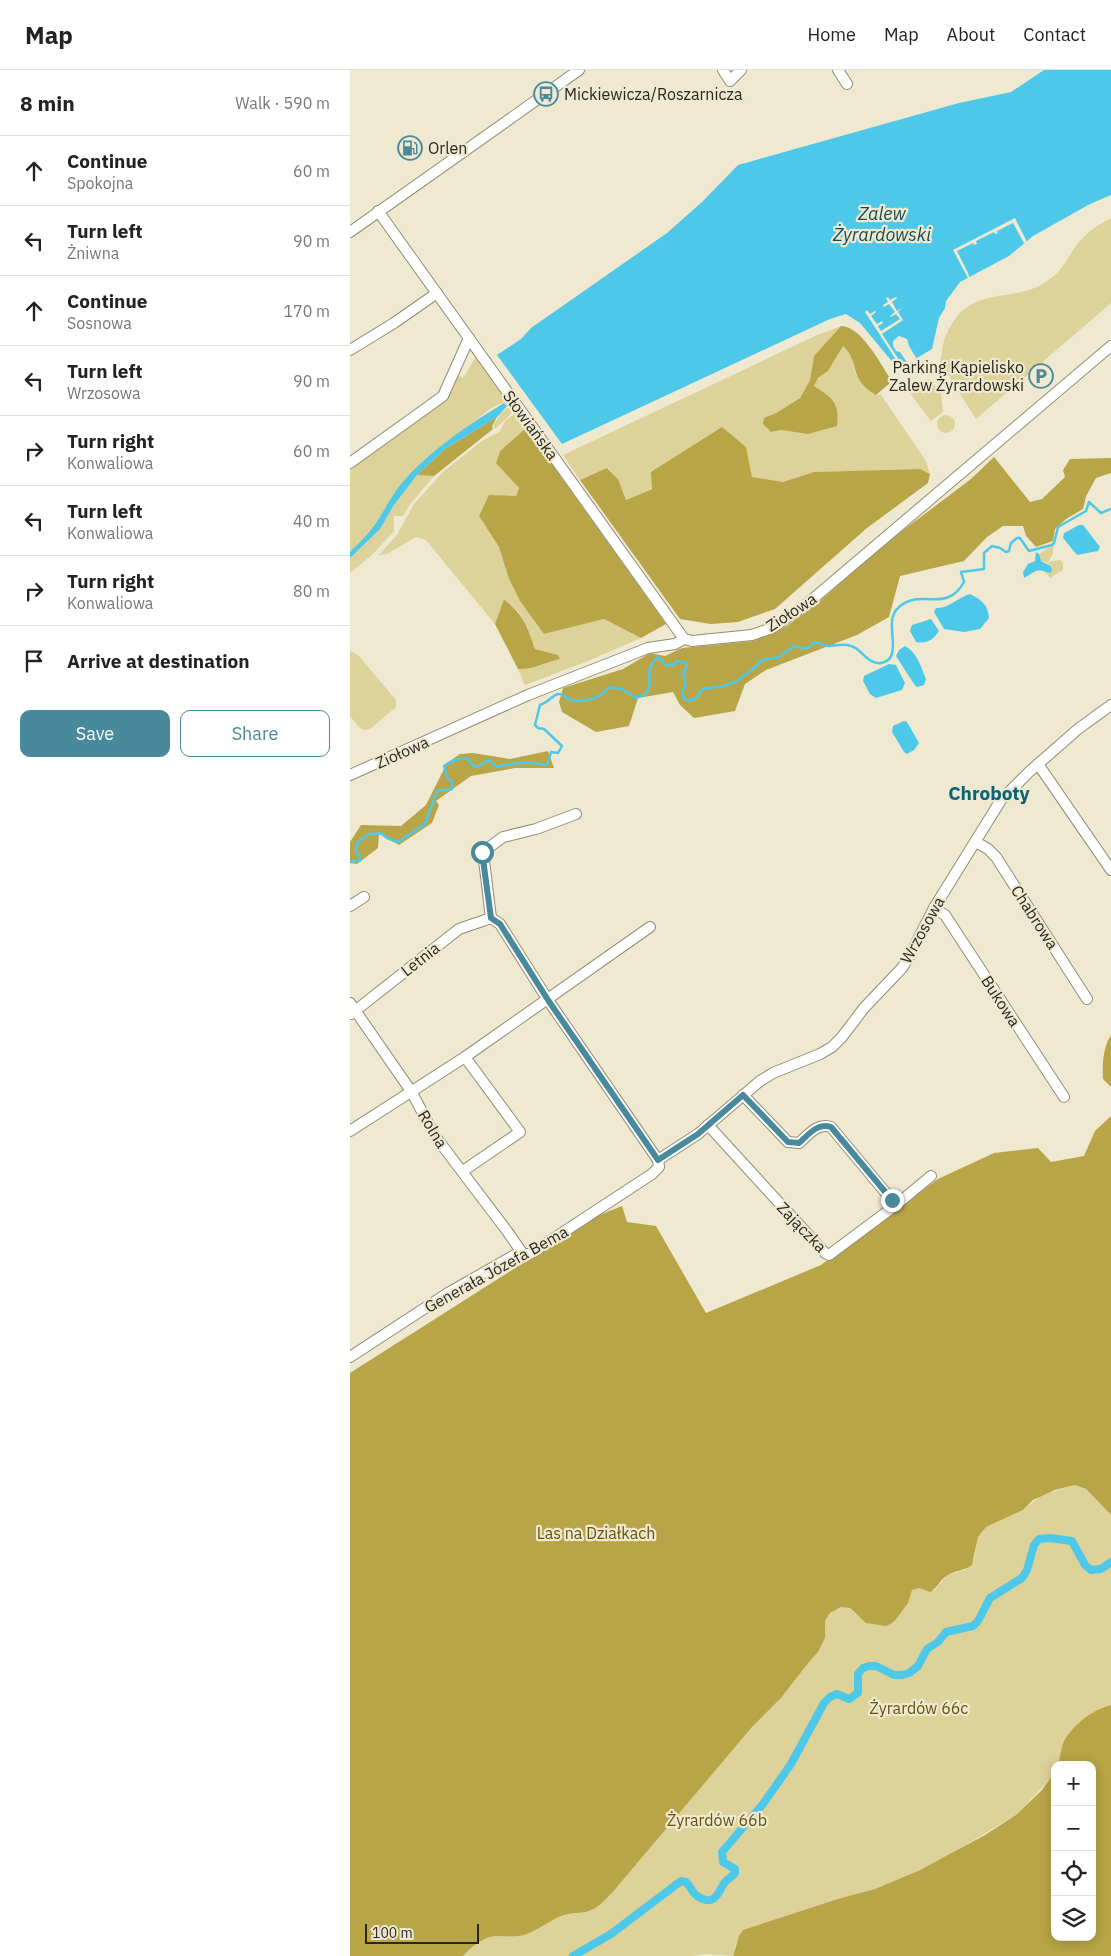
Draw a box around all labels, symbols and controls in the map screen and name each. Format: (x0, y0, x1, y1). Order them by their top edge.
text: Map (25, 19, 73, 51)
text: Home (808, 23, 856, 46)
text: Map (884, 23, 919, 46)
text: About (947, 23, 995, 46)
text: Contact (1023, 23, 1086, 46)
bus stop icon: Mickiewicza/Roszarnicza (533, 81, 559, 107)
place label: Mickiewicza/Roszarnicza (564, 84, 743, 104)
text: 8 min (20, 89, 75, 117)
text: Walk · 590 m (235, 93, 330, 113)
fuel station icon: Orlen (397, 135, 423, 161)
place label: Orlen (428, 138, 467, 158)
text: Continue (67, 149, 147, 173)
icon: ahead (20, 157, 48, 185)
text: 60 m (293, 161, 330, 181)
text: Spokojna (67, 173, 133, 193)
water label: Zalew Żyrardowski (832, 202, 931, 246)
text: Turn left (67, 219, 143, 243)
icon: left (20, 227, 48, 255)
text: 90 m (293, 231, 330, 251)
text: Żniwna (67, 243, 119, 263)
text: Continue (67, 289, 147, 313)
icon: ahead (20, 297, 48, 325)
text: 170 m (283, 301, 330, 321)
text: Sosnowa (67, 313, 132, 333)
place label: Parking Kąpielisko Zalew Żyrardowski (889, 357, 1024, 395)
text: Turn left (67, 359, 143, 383)
parking icon: Parking Kąpielisko Zalew Żyrardowski (1028, 363, 1054, 389)
icon: left (20, 367, 48, 395)
text: 90 m (293, 371, 330, 391)
text: Wrzosowa (67, 383, 141, 403)
street label: Słowiańska (499, 386, 563, 464)
text: Turn right (67, 429, 154, 453)
icon: right (20, 437, 48, 465)
text: 60 m (293, 441, 330, 461)
text: Konwaliowa (67, 453, 153, 473)
text: Turn left (67, 499, 143, 523)
icon: left (20, 507, 48, 535)
text: 40 m (293, 511, 330, 531)
text: Konwaliowa (67, 523, 153, 543)
text: Turn right (67, 569, 154, 593)
icon: right (20, 577, 48, 605)
text: 80 m (293, 581, 330, 601)
street label: Ziołowa (762, 588, 820, 636)
text: Konwaliowa (67, 593, 153, 613)
icon: arrive (20, 647, 48, 675)
text: Arrive at destination (67, 649, 250, 673)
button: Save (20, 710, 170, 757)
button: Share (180, 710, 330, 757)
street label: Ziołowa (372, 731, 432, 773)
district label: Chroboty (948, 781, 1031, 805)
route start (471, 841, 494, 864)
street label: Chabrowa (1007, 881, 1063, 953)
street label: Wrzosowa (895, 893, 949, 967)
street label: Letnia (397, 937, 444, 980)
street label: Bukowa (977, 972, 1025, 1031)
street label: Rolna (414, 1106, 452, 1152)
route end (881, 1189, 904, 1212)
street label: Zajączka (773, 1197, 831, 1257)
street label: Generała Józefa Bema (421, 1221, 572, 1317)
park label: Las na Działkach (537, 1523, 655, 1543)
park label: Żyrardów 66c (870, 1698, 968, 1718)
map controls (1051, 1761, 1096, 1941)
button: + (1051, 1761, 1096, 1806)
button: − (1051, 1806, 1096, 1851)
park label: Żyrardów 66b (667, 1810, 767, 1830)
button: locate (1051, 1851, 1096, 1896)
button: layers (1051, 1896, 1096, 1941)
scale bar (365, 1921, 479, 1944)
text: 100 m (372, 1924, 413, 1942)

